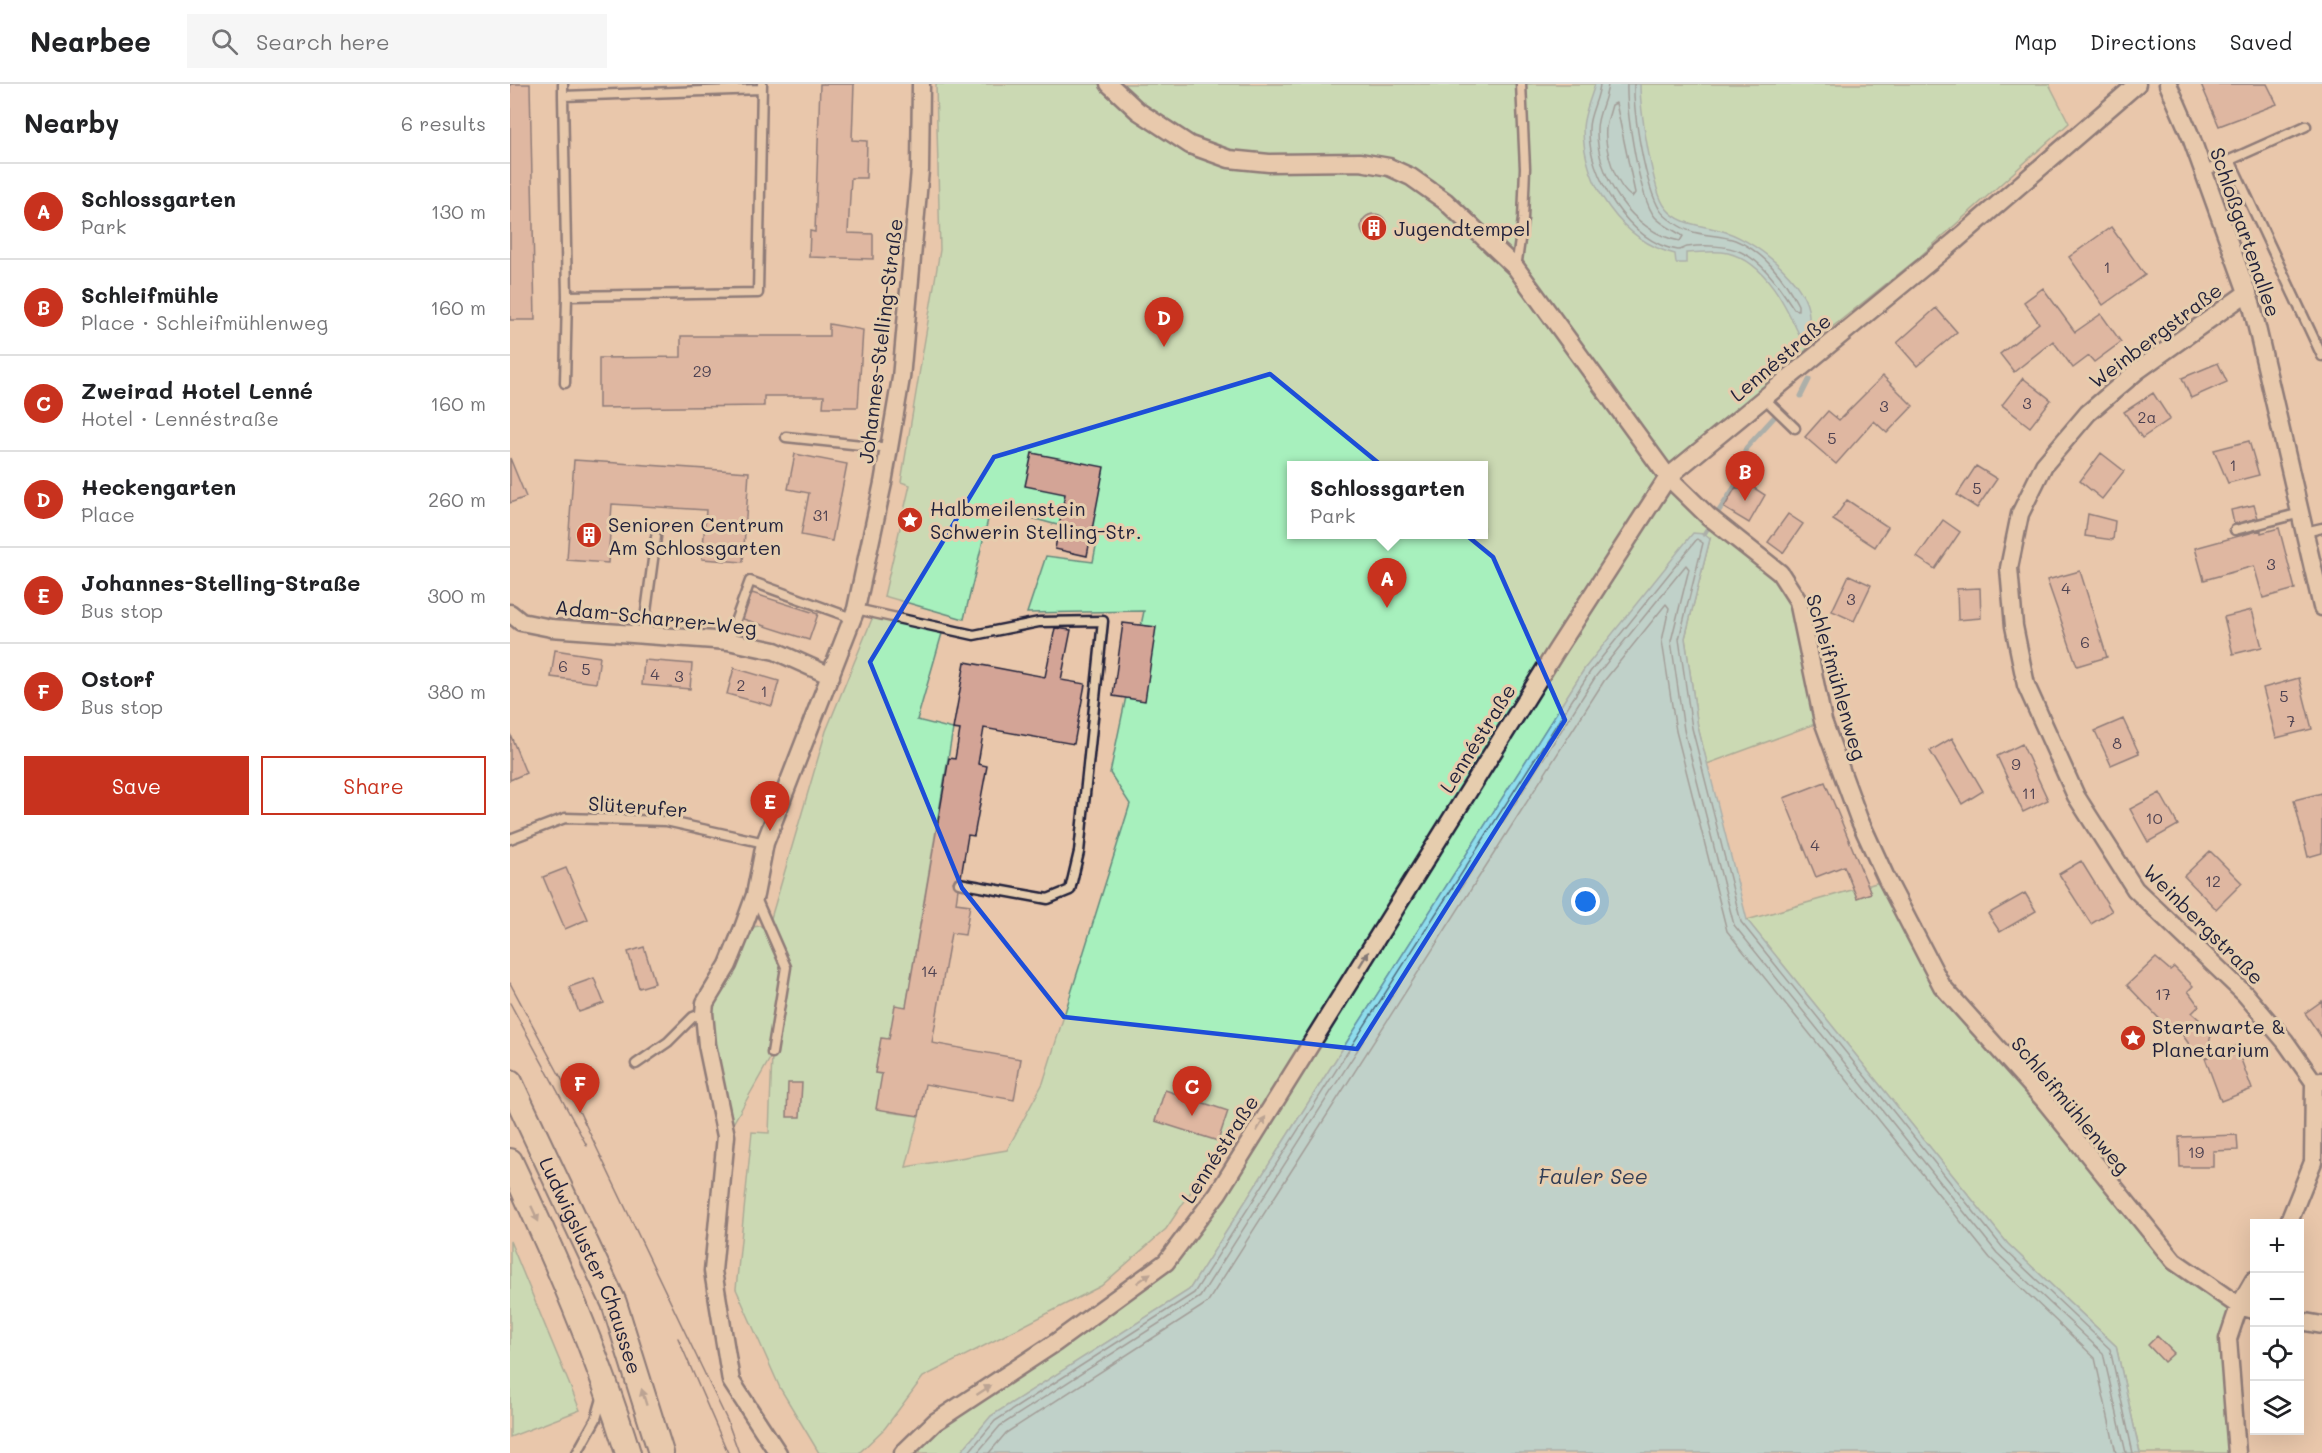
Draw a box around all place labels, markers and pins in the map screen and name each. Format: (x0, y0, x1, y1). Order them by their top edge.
building icon: Jugendtempel (1359, 213, 1389, 243)
place label: Jugendtempel (1394, 215, 1531, 241)
pin: D (1144, 298, 1184, 347)
pin: B (1726, 452, 1764, 501)
place label: Halbmeilenstein Schwerin Stelling-Str. (930, 495, 1142, 544)
place icon: Halbmeilenstein Schwerin Stelling-Str. (895, 505, 925, 535)
place label: Senioren Centrum Am Schlossgarten (608, 511, 784, 560)
building icon: Senioren Centrum Am Schlossgarten (574, 520, 604, 550)
pin: A (1368, 558, 1406, 608)
pin: E (750, 782, 790, 831)
place label: Sternwarte & Planetarium (2152, 1013, 2286, 1062)
place icon: Sternwarte & Planetarium (2118, 1023, 2148, 1053)
pin: F (560, 1064, 600, 1113)
pin: C (1172, 1066, 1212, 1116)

